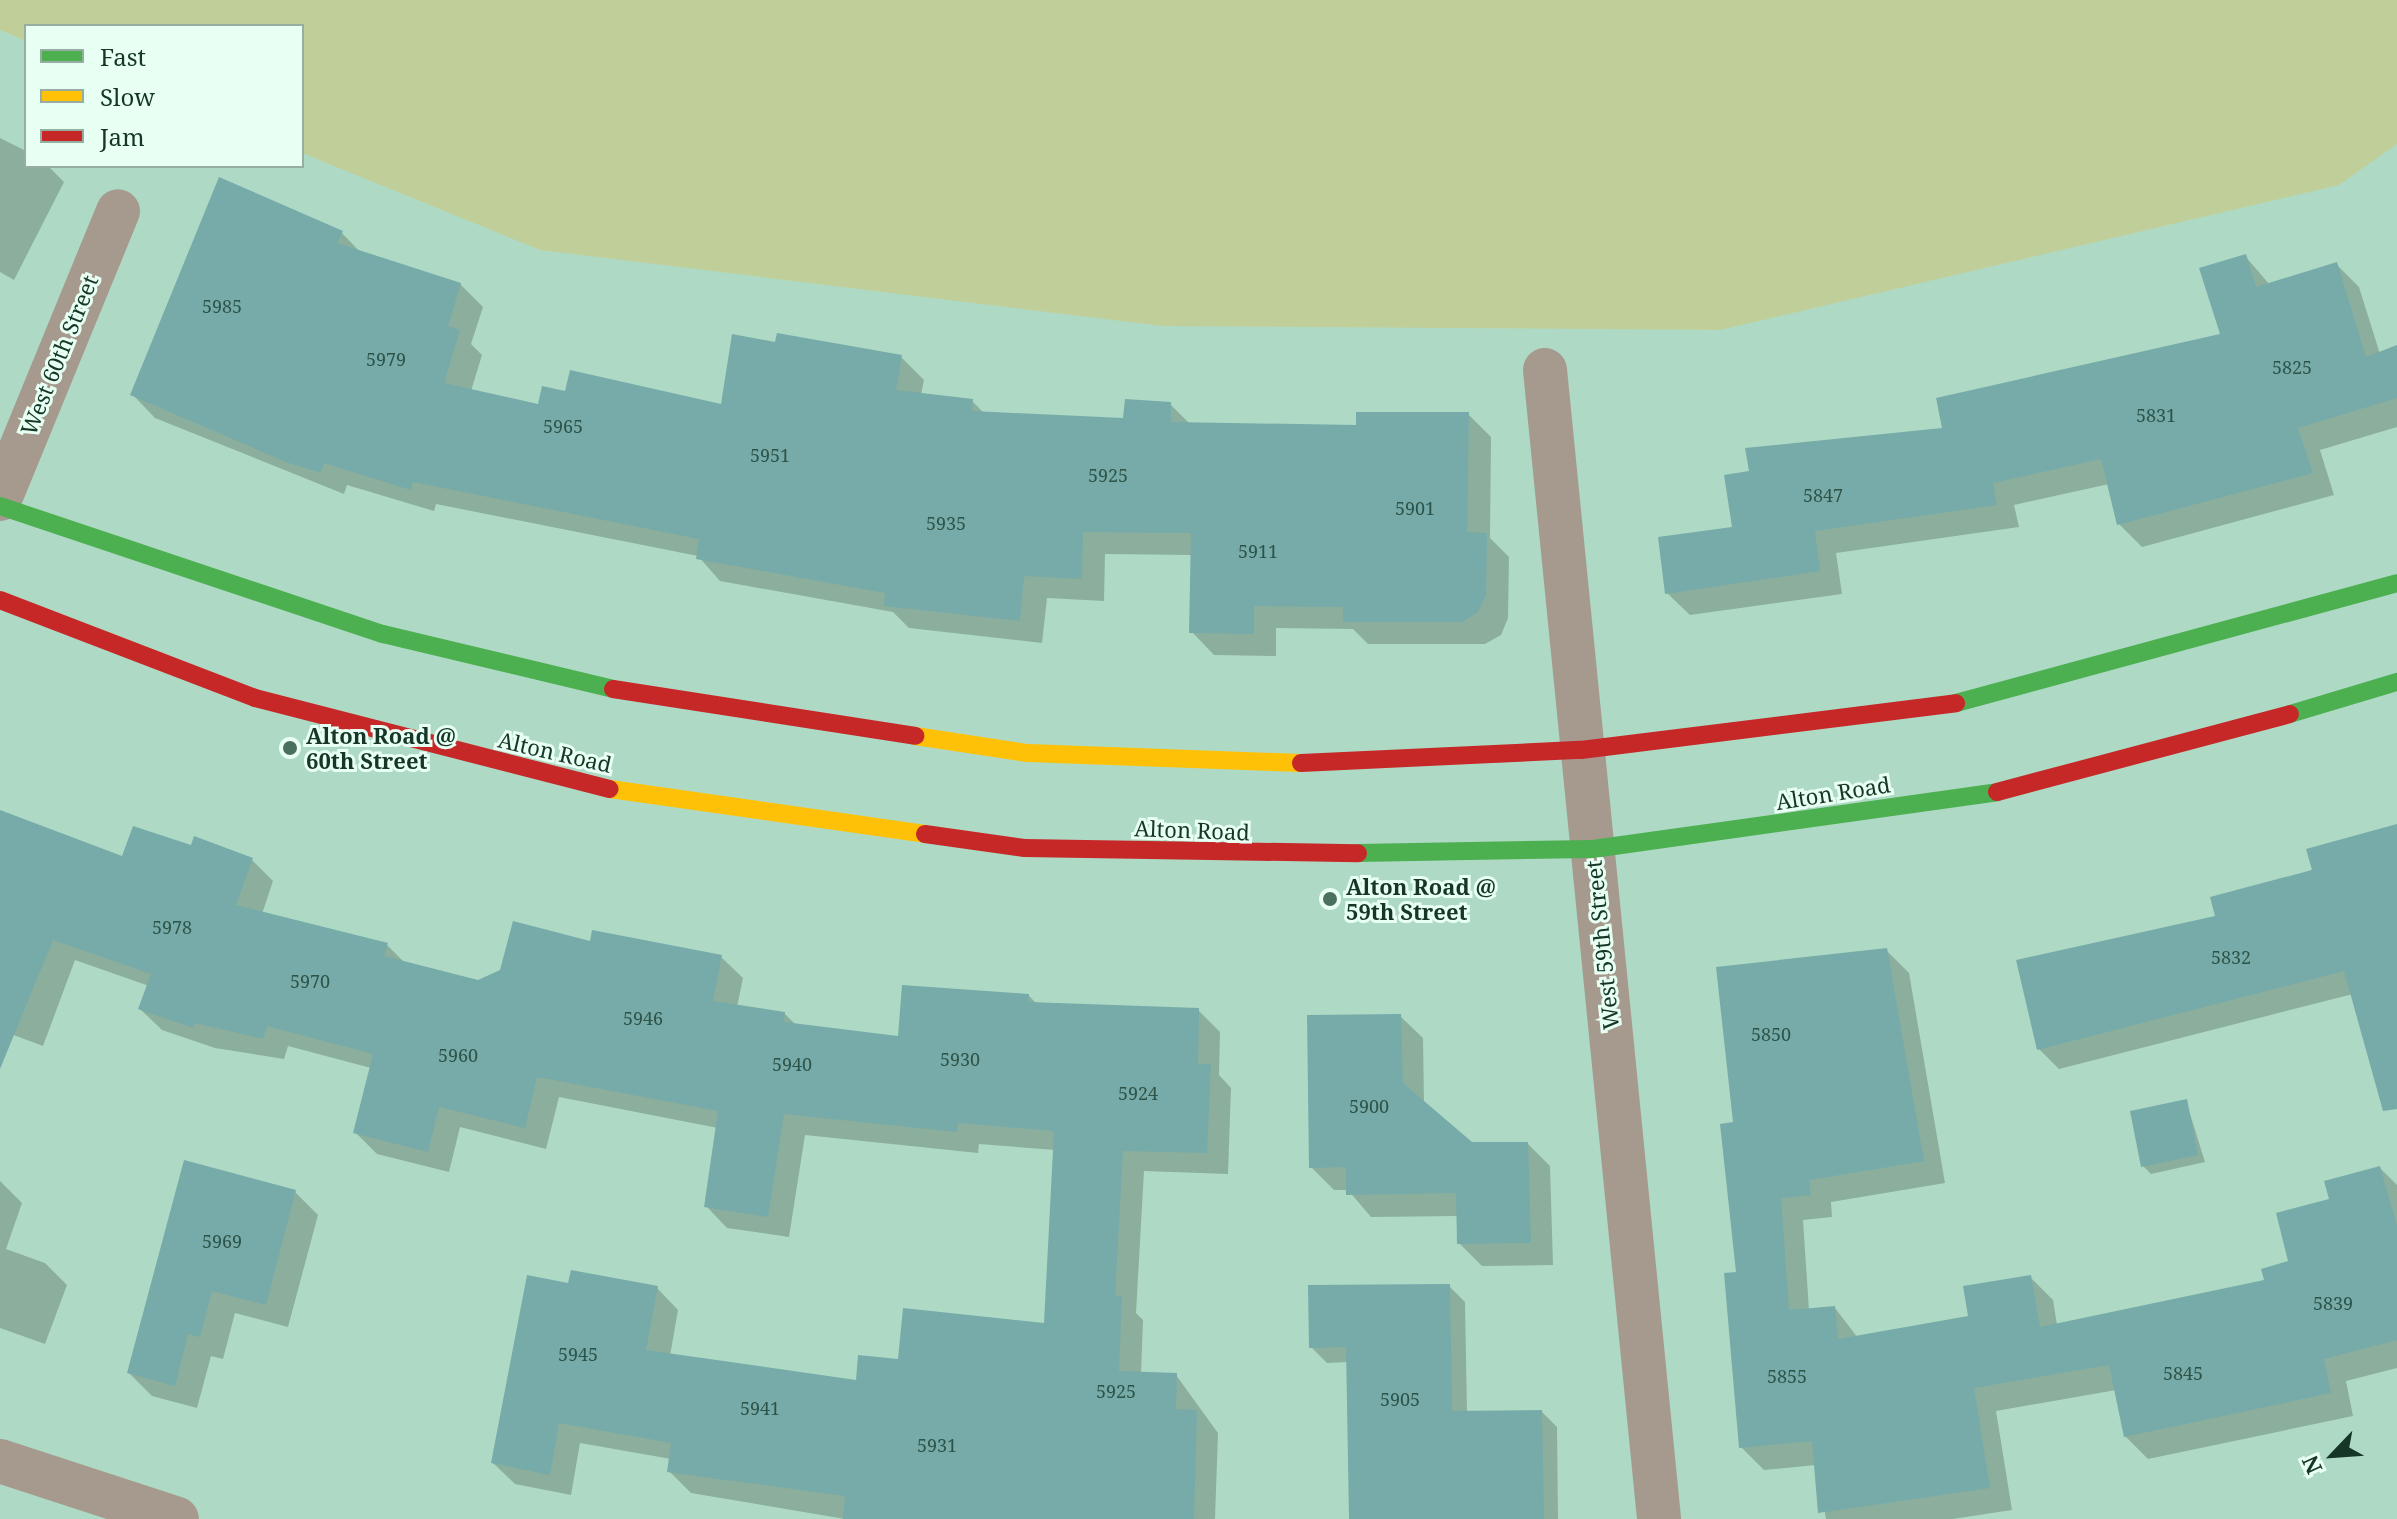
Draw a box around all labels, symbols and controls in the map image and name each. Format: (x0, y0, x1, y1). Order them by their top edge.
legend (24, 24, 304, 168)
text: Fast (100, 40, 146, 73)
text: Slow (100, 80, 155, 113)
text: Jam (100, 120, 145, 153)
street label: West 60th Street (15, 271, 103, 439)
house number: 5985 (202, 295, 242, 317)
house number: 5979 (366, 348, 406, 370)
house number: 5825 (2272, 356, 2312, 378)
house number: 5831 (2136, 404, 2176, 426)
house number: 5965 (543, 415, 583, 437)
house number: 5951 (750, 444, 790, 466)
house number: 5925 (1088, 464, 1128, 486)
house number: 5847 (1803, 484, 1843, 506)
house number: 5901 (1395, 497, 1435, 519)
house number: 5935 (926, 512, 966, 534)
house number: 5911 (1238, 540, 1278, 562)
place label: Alton Road @ 60th Street (306, 722, 456, 774)
street label: Alton Road (496, 726, 614, 778)
marker: Alton Road @ 60th Street (281, 739, 299, 757)
street label: Alton Road (1774, 771, 1892, 815)
street label: Alton Road (1134, 815, 1250, 845)
street label: West 59th Street (1580, 859, 1624, 1031)
place label: Alton Road @ 59th Street (1346, 873, 1496, 924)
marker: Alton Road @ 59th Street (1321, 890, 1339, 908)
house number: 5978 (152, 916, 192, 938)
house number: 5832 (2211, 946, 2251, 968)
house number: 5970 (290, 970, 330, 992)
house number: 5946 (623, 1007, 663, 1029)
house number: 5850 (1751, 1023, 1791, 1045)
house number: 5960 (438, 1044, 478, 1066)
house number: 5930 (940, 1048, 980, 1070)
house number: 5940 (772, 1053, 812, 1075)
house number: 5924 (1118, 1082, 1158, 1104)
house number: 5900 (1349, 1095, 1389, 1117)
house number: 5969 (202, 1230, 242, 1252)
house number: 5839 (2313, 1292, 2353, 1314)
house number: 5945 (558, 1343, 598, 1365)
house number: 5845 (2163, 1362, 2203, 1384)
house number: 5855 (1767, 1365, 1807, 1387)
house number: 5925 (1096, 1380, 1136, 1402)
house number: 5905 (1380, 1388, 1420, 1410)
house number: 5941 (740, 1397, 780, 1419)
north arrow (2293, 1415, 2373, 1495)
house number: 5931 (917, 1434, 957, 1456)
text: N (2294, 1451, 2329, 1479)

